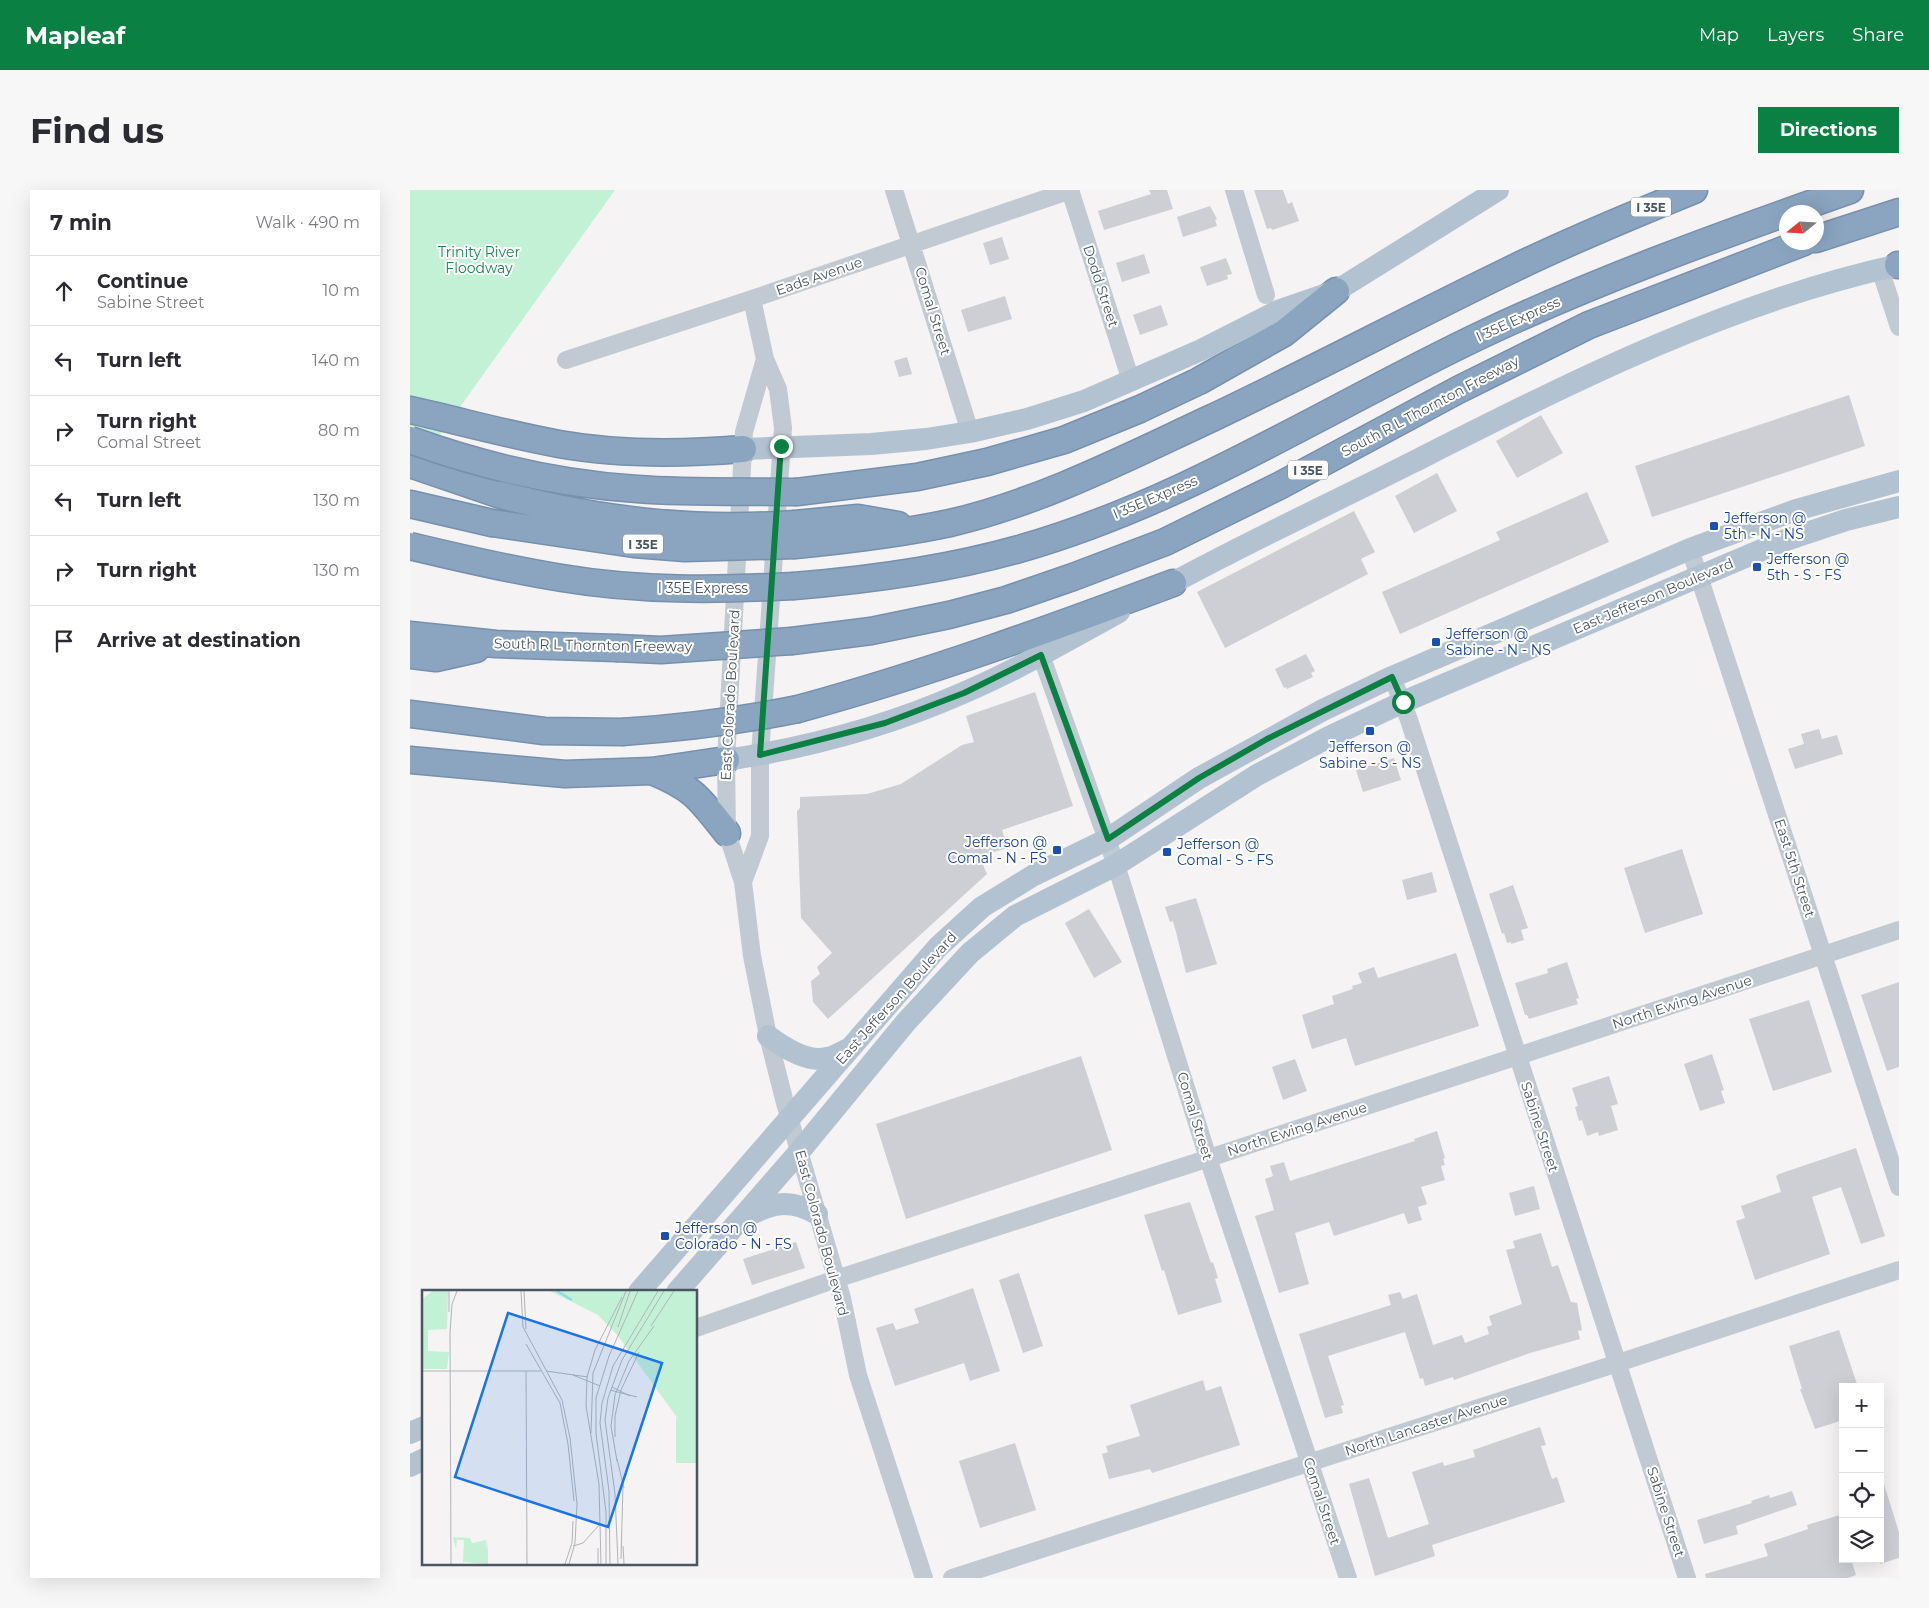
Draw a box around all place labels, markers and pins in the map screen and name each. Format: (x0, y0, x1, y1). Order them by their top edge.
place label: Jefferson @ 5th - N - NS (1723, 509, 1806, 543)
marker: Jefferson @ 5th - N - NS (1708, 520, 1720, 532)
place label: Jefferson @ 5th - S - FS (1766, 550, 1849, 584)
marker: Jefferson @ 5th - S - FS (1751, 561, 1763, 573)
place label: Jefferson @ Sabine - N - NS (1445, 625, 1551, 659)
marker: Jefferson @ Sabine - N - NS (1430, 636, 1442, 648)
marker: Jefferson @ Sabine - S - NS (1364, 725, 1376, 737)
place label: Jefferson @ Sabine - S - NS (1319, 738, 1421, 772)
place label: Jefferson @ Comal - N - FS (948, 833, 1047, 867)
place label: Jefferson @ Comal - S - FS (1176, 835, 1274, 869)
marker: Jefferson @ Comal - N - FS (1051, 844, 1063, 856)
marker: Jefferson @ Comal - S - FS (1161, 846, 1173, 858)
place label: Jefferson @ Colorado - N - FS (674, 1219, 792, 1253)
marker: Jefferson @ Colorado - N - FS (659, 1230, 671, 1242)

